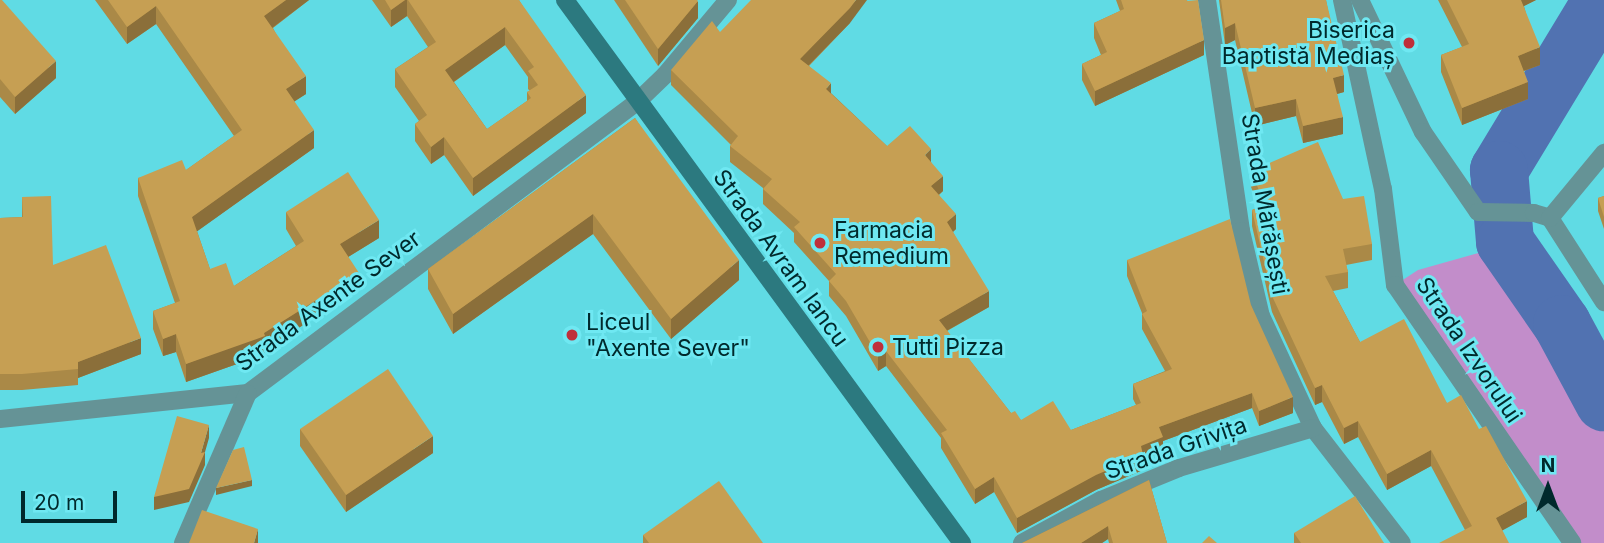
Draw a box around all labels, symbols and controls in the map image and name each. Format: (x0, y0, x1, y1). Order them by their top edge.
place label: Biserica Baptistă Mediaș (1222, 16, 1395, 70)
marker: Biserica Baptistă Mediaș (1401, 35, 1417, 51)
street label: Strada Mărășești (1235, 111, 1295, 297)
street label: Strada Avram Iancu (707, 164, 855, 352)
place label: Farmacia Remedium (834, 216, 949, 270)
street label: Strada Axente Sever (230, 225, 426, 377)
marker: Farmacia Remedium (812, 235, 828, 251)
street label: Strada Izvorului (1410, 272, 1528, 428)
place label: Liceul "Axente Sever" (586, 308, 750, 362)
marker: Liceul "Axente Sever" (564, 327, 580, 343)
place label: Tutti Pizza (892, 333, 1004, 361)
marker: Tutti Pizza (870, 339, 886, 355)
street label: Strada Grivița (1101, 411, 1251, 485)
north arrow (1513, 452, 1583, 522)
text: N (1541, 454, 1555, 477)
scale bar (24, 476, 121, 520)
text: 20 m (34, 490, 84, 515)

